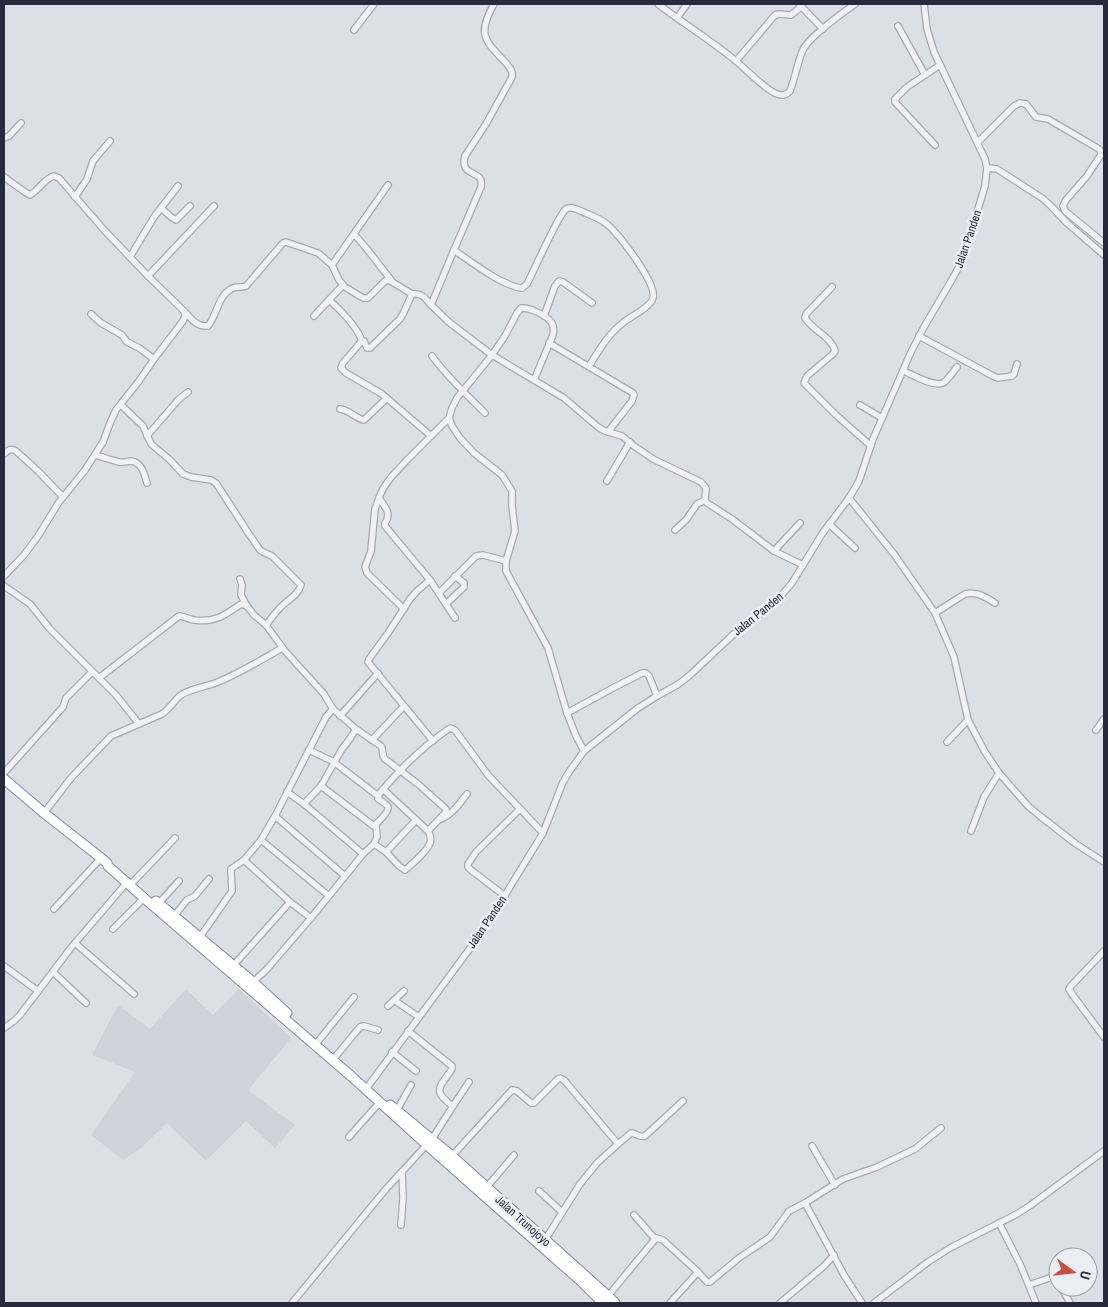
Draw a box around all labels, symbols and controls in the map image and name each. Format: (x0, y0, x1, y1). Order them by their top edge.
street label: Jalan Panden (951, 208, 985, 270)
street label: Jalan Panden (730, 589, 786, 639)
street label: Jalan Panden (464, 893, 510, 951)
street label: Jalan Trunojoyo (492, 1192, 554, 1250)
north arrow (1048, 1247, 1098, 1297)
text: U (1076, 1269, 1095, 1282)

